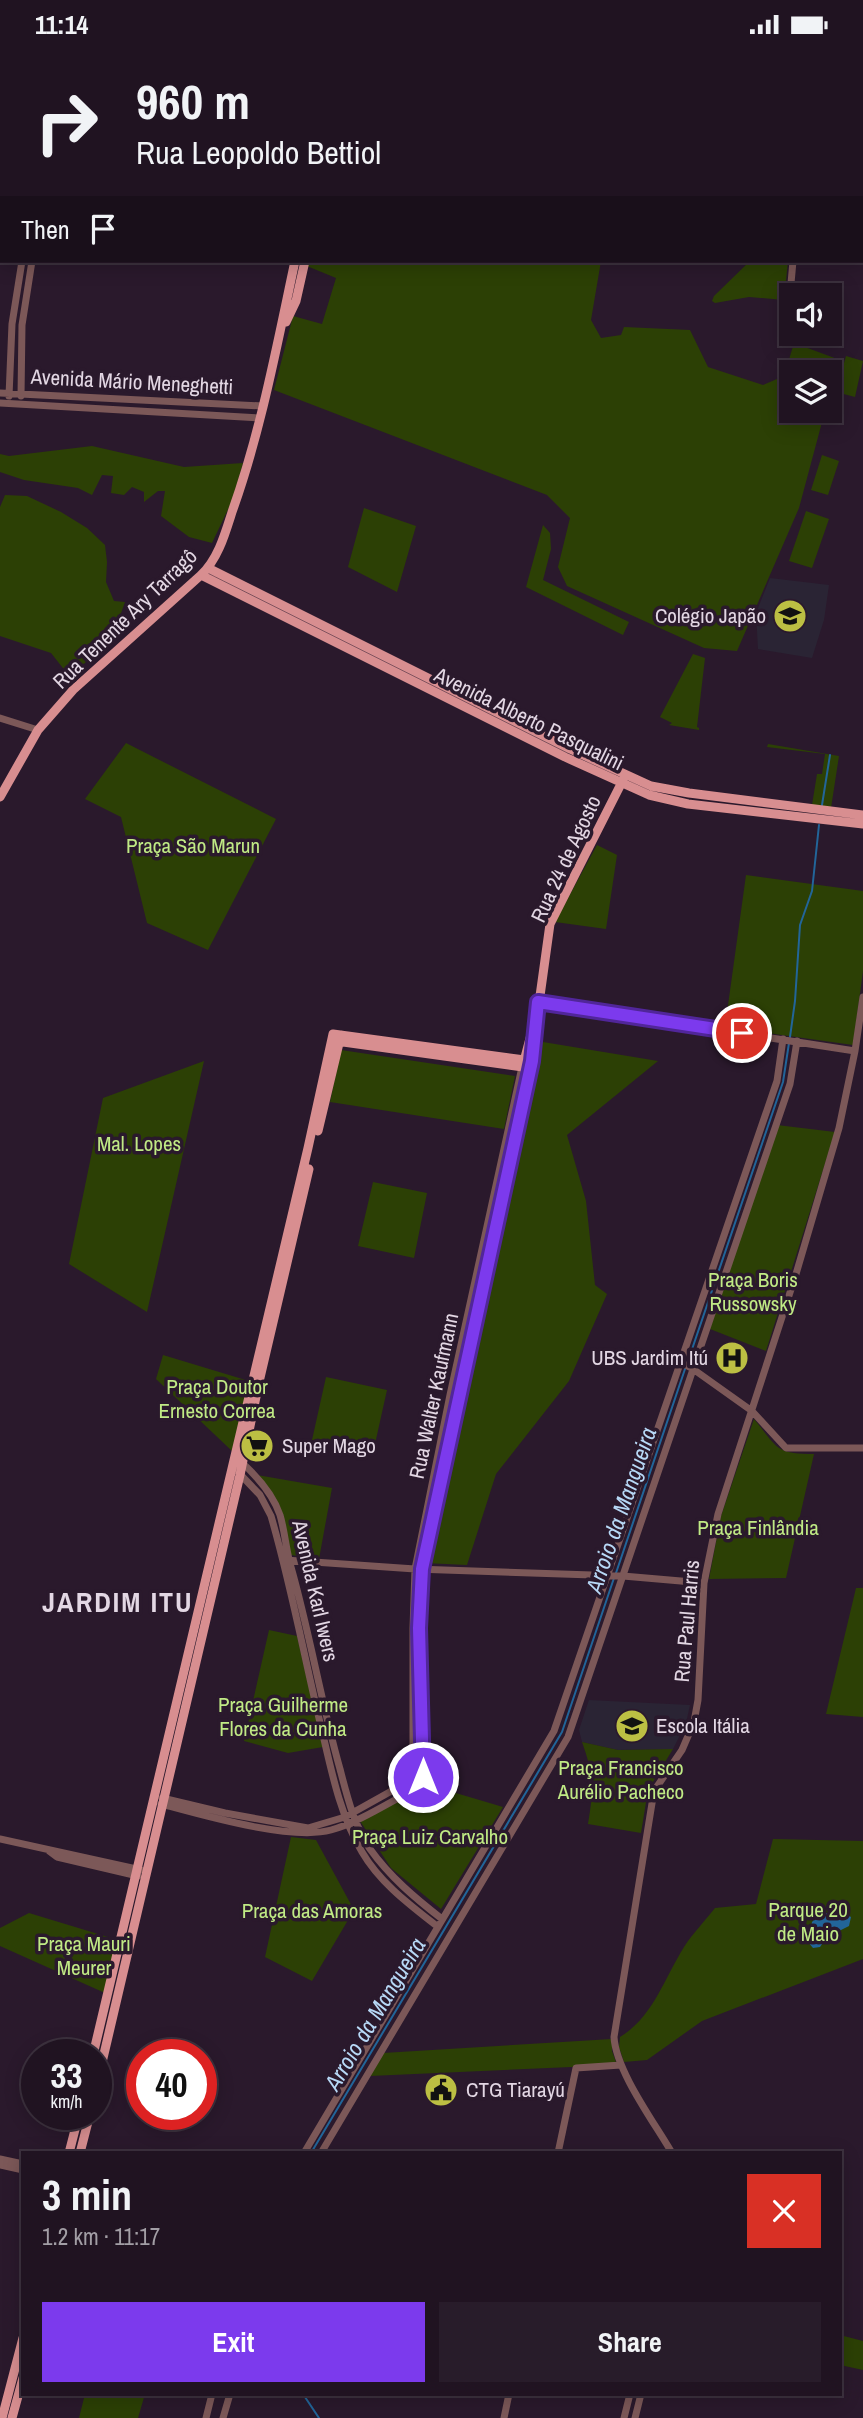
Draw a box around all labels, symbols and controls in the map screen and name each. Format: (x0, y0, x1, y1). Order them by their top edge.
text: 11:14 (35, 7, 88, 42)
text: 960 m (136, 68, 250, 134)
icon: right (21, 77, 112, 168)
text: Rua Leopoldo Bettiol (136, 131, 381, 174)
icon: arrive (84, 210, 122, 248)
text: Then (21, 212, 70, 247)
map controls (779, 283, 842, 423)
button: sound (779, 283, 842, 346)
button: layers (779, 360, 842, 423)
street label: Avenida Mário Meneghetti (29, 362, 234, 401)
street label: Rua Tenente Ary Tarragô (46, 542, 203, 695)
school or university icon: Colégio Japão (771, 597, 809, 635)
place label: Colégio Japão (655, 601, 766, 630)
street label: Avenida Alberto Pasqualini (429, 660, 629, 777)
street label: Rua 24 de Agosto (523, 791, 608, 927)
park label: Praça São Marun (126, 831, 260, 860)
pin (712, 1003, 772, 1063)
icon: arrive (723, 1014, 761, 1052)
park label: Mal. Lopes (97, 1129, 181, 1158)
park label: Praça Boris Russowsky (708, 1265, 798, 1318)
street label: Rua Walter Kaufmann (402, 1310, 465, 1481)
hospital icon: UBS Jardim Itú (713, 1339, 751, 1377)
place label: UBS Jardim Itú (591, 1343, 708, 1372)
park label: Praça Doutor Ernesto Correa (159, 1372, 276, 1425)
water label: Arroio da Mangueira (577, 1423, 663, 1598)
supermarket icon: Super Mago (238, 1427, 276, 1465)
place label: Super Mago (282, 1431, 376, 1460)
park label: Praça Finlândia (697, 1513, 819, 1542)
street label: Avenida Karl Iwers (285, 1516, 346, 1664)
street label: Rua Paul Harris (667, 1559, 706, 1683)
district label: JARDIM ITU (42, 1583, 194, 1621)
park label: Praça Guilherme Flores da Cunha (218, 1690, 348, 1743)
school or university icon: Escola Itália (613, 1707, 651, 1745)
place label: Escola Itália (656, 1711, 750, 1740)
position arrow (386, 1740, 460, 1814)
park label: Praça Francisco Aurélio Pacheco (557, 1753, 684, 1806)
park label: Praça Luiz Carvalho (352, 1822, 508, 1851)
park label: Parque 20 de Maio (768, 1895, 848, 1948)
park label: Praça das Amoras (242, 1896, 382, 1925)
park label: Praça Mauri Meurer (37, 1929, 131, 1982)
water label: Arroio da Mangueira (316, 1932, 432, 2097)
speed limit sign: 40 (126, 2039, 217, 2130)
text: 33 (51, 2052, 82, 2099)
public building icon: CTG Tiarayú (422, 2071, 460, 2109)
place label: CTG Tiarayú (466, 2075, 565, 2104)
text: km/h (51, 2089, 83, 2114)
text: 3 min (42, 2167, 132, 2223)
button: close (747, 2174, 821, 2248)
text: 1.2 km · 11:17 (42, 2221, 160, 2252)
button: Exit (42, 2302, 425, 2382)
button: Share (439, 2302, 821, 2382)

